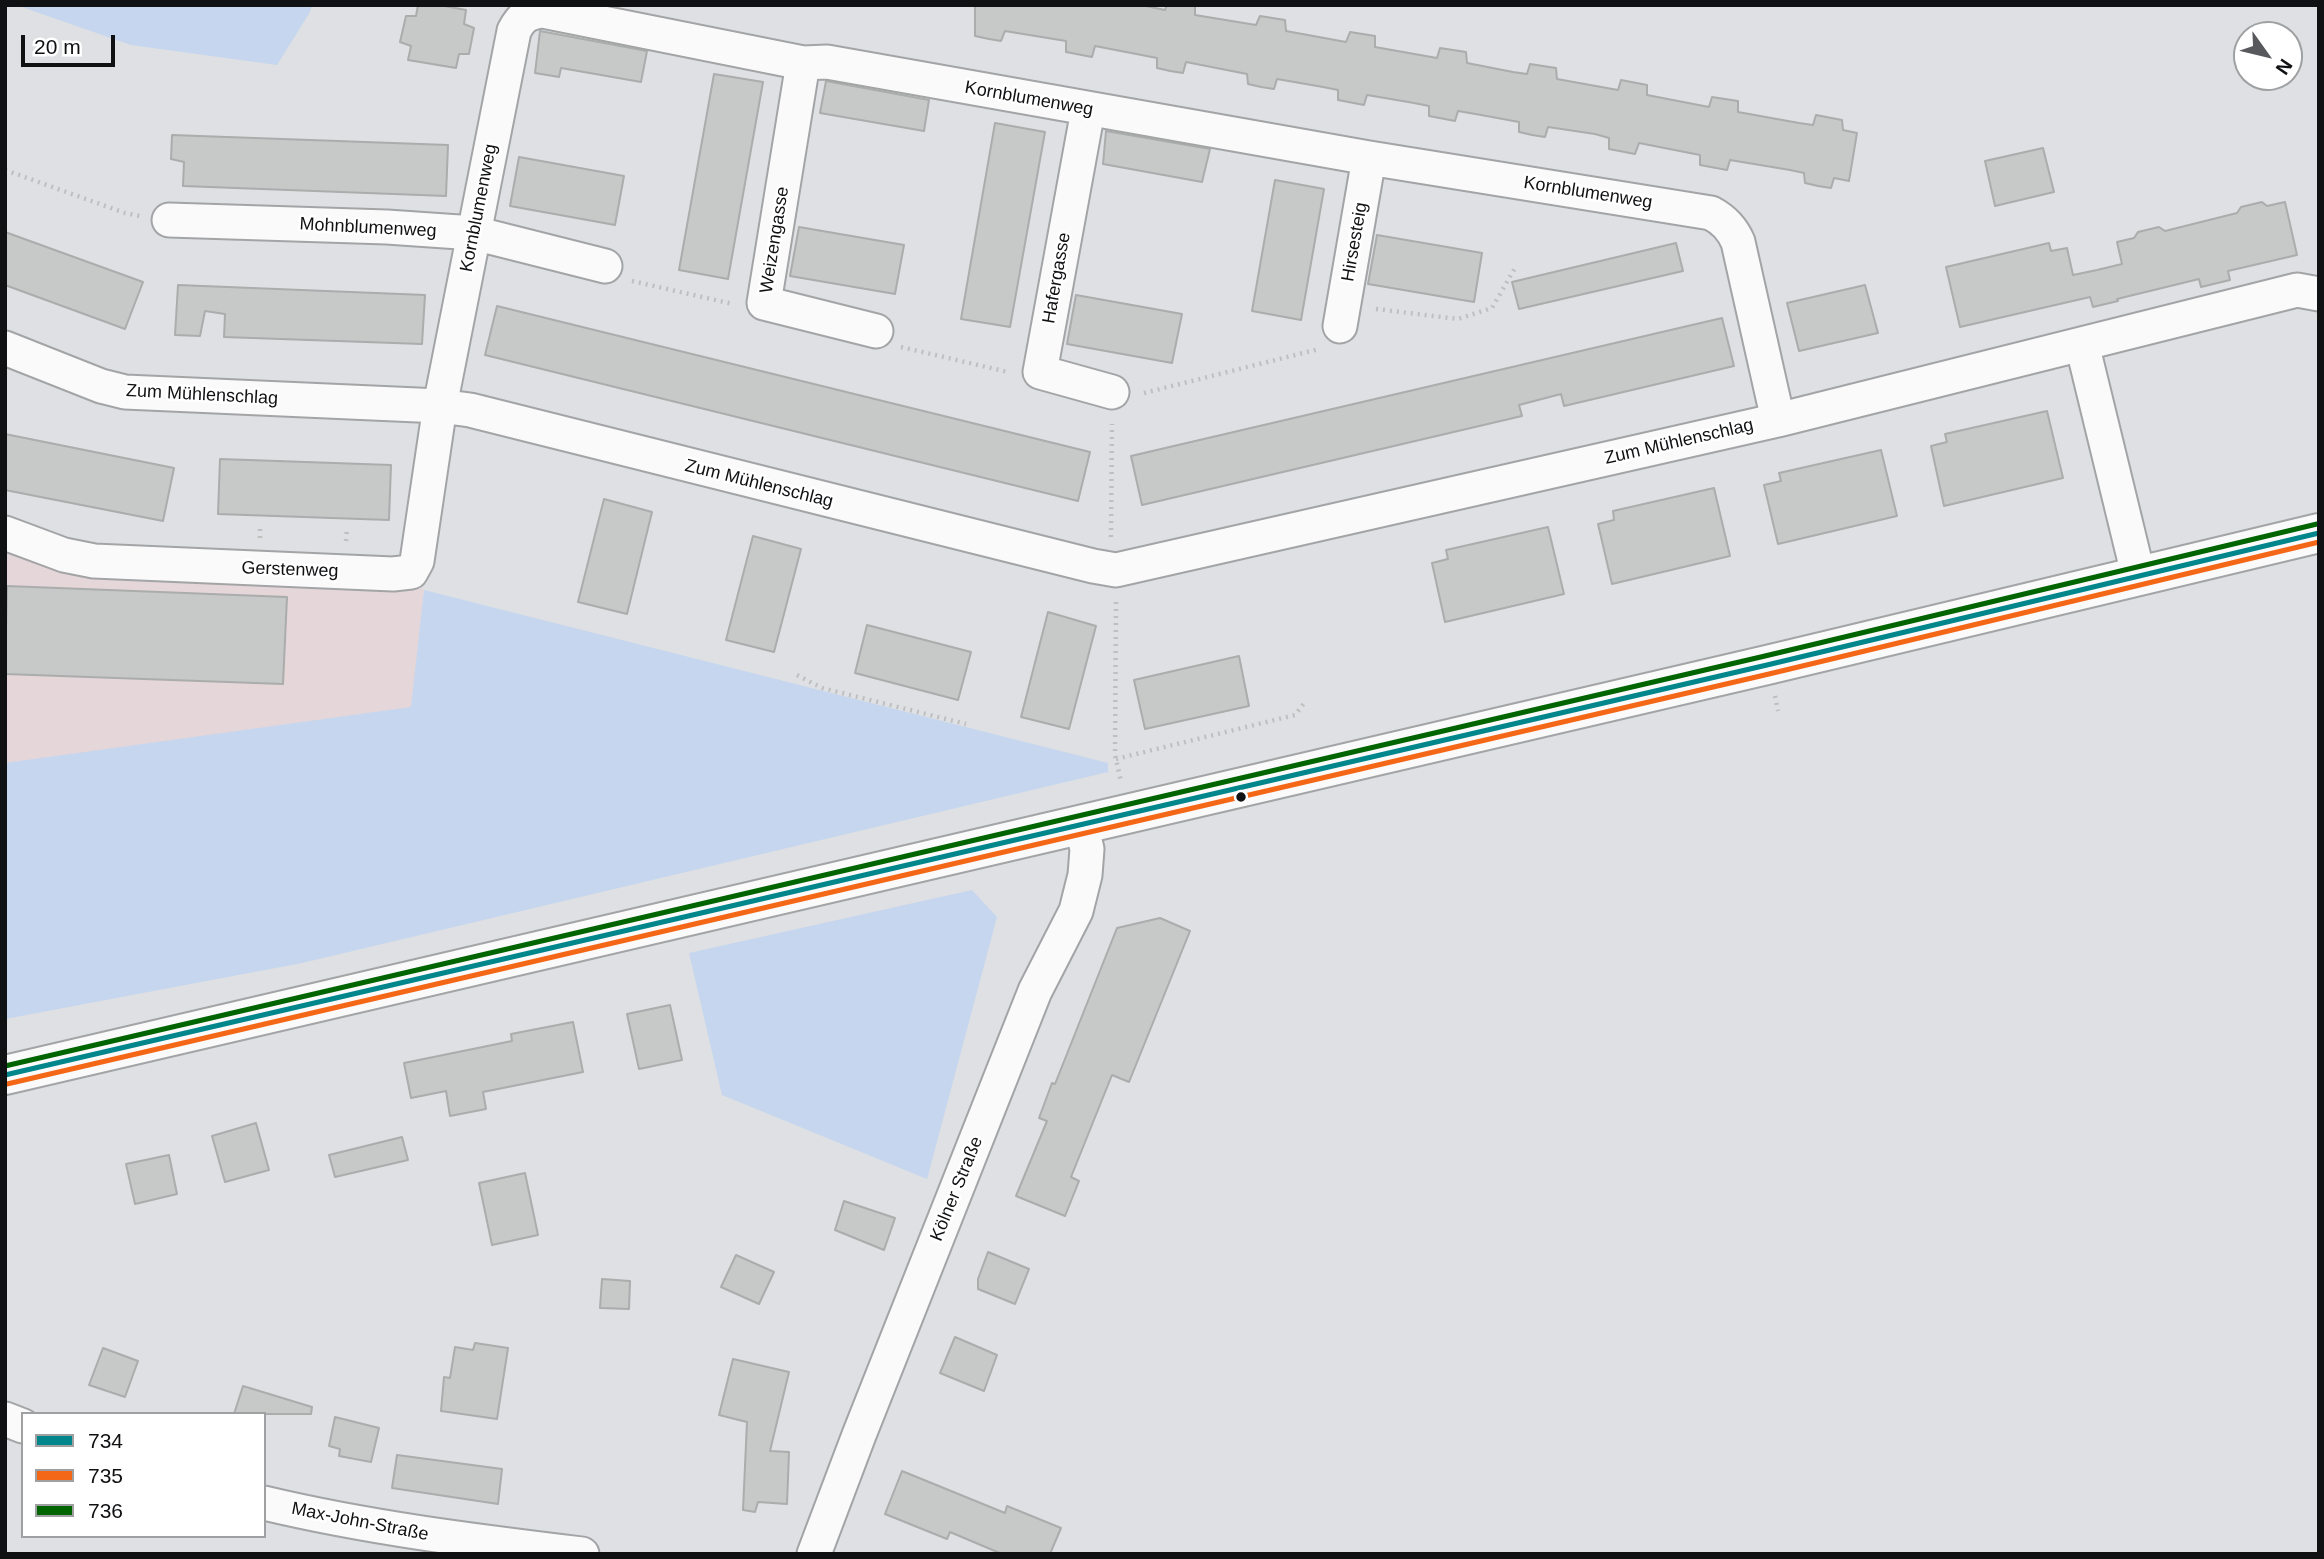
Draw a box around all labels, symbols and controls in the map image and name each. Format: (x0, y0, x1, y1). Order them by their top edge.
scale bar (24, 21, 119, 65)
north arrow (2233, 21, 2303, 91)
text: 20 m (34, 35, 81, 58)
text: N (2272, 55, 2297, 78)
street label: Kornblumenweg (963, 77, 1095, 121)
street label: Kornblumenweg (456, 142, 502, 274)
street label: Kornblumenweg (1522, 172, 1654, 214)
street label: Weizengasse (756, 185, 794, 295)
street label: Hirsesteig (1337, 201, 1373, 283)
street label: Mohnblumenweg (299, 214, 437, 242)
street label: Hafergasse (1038, 231, 1076, 325)
street label: Zum Mühlenschlag (126, 380, 278, 410)
street label: Zum Mühlenschlag (1602, 414, 1756, 470)
street label: Zum Mühlenschlag (683, 455, 835, 513)
street label: Gerstenweg (241, 558, 339, 582)
unlabelled marker (1234, 790, 1248, 804)
street label: Kölner Straße (926, 1133, 988, 1245)
legend (21, 1412, 266, 1538)
text: 734 (88, 1429, 123, 1452)
text: 735 (88, 1464, 123, 1487)
street label: Max-John-Straße (290, 1498, 430, 1546)
text: 736 (88, 1499, 123, 1522)

